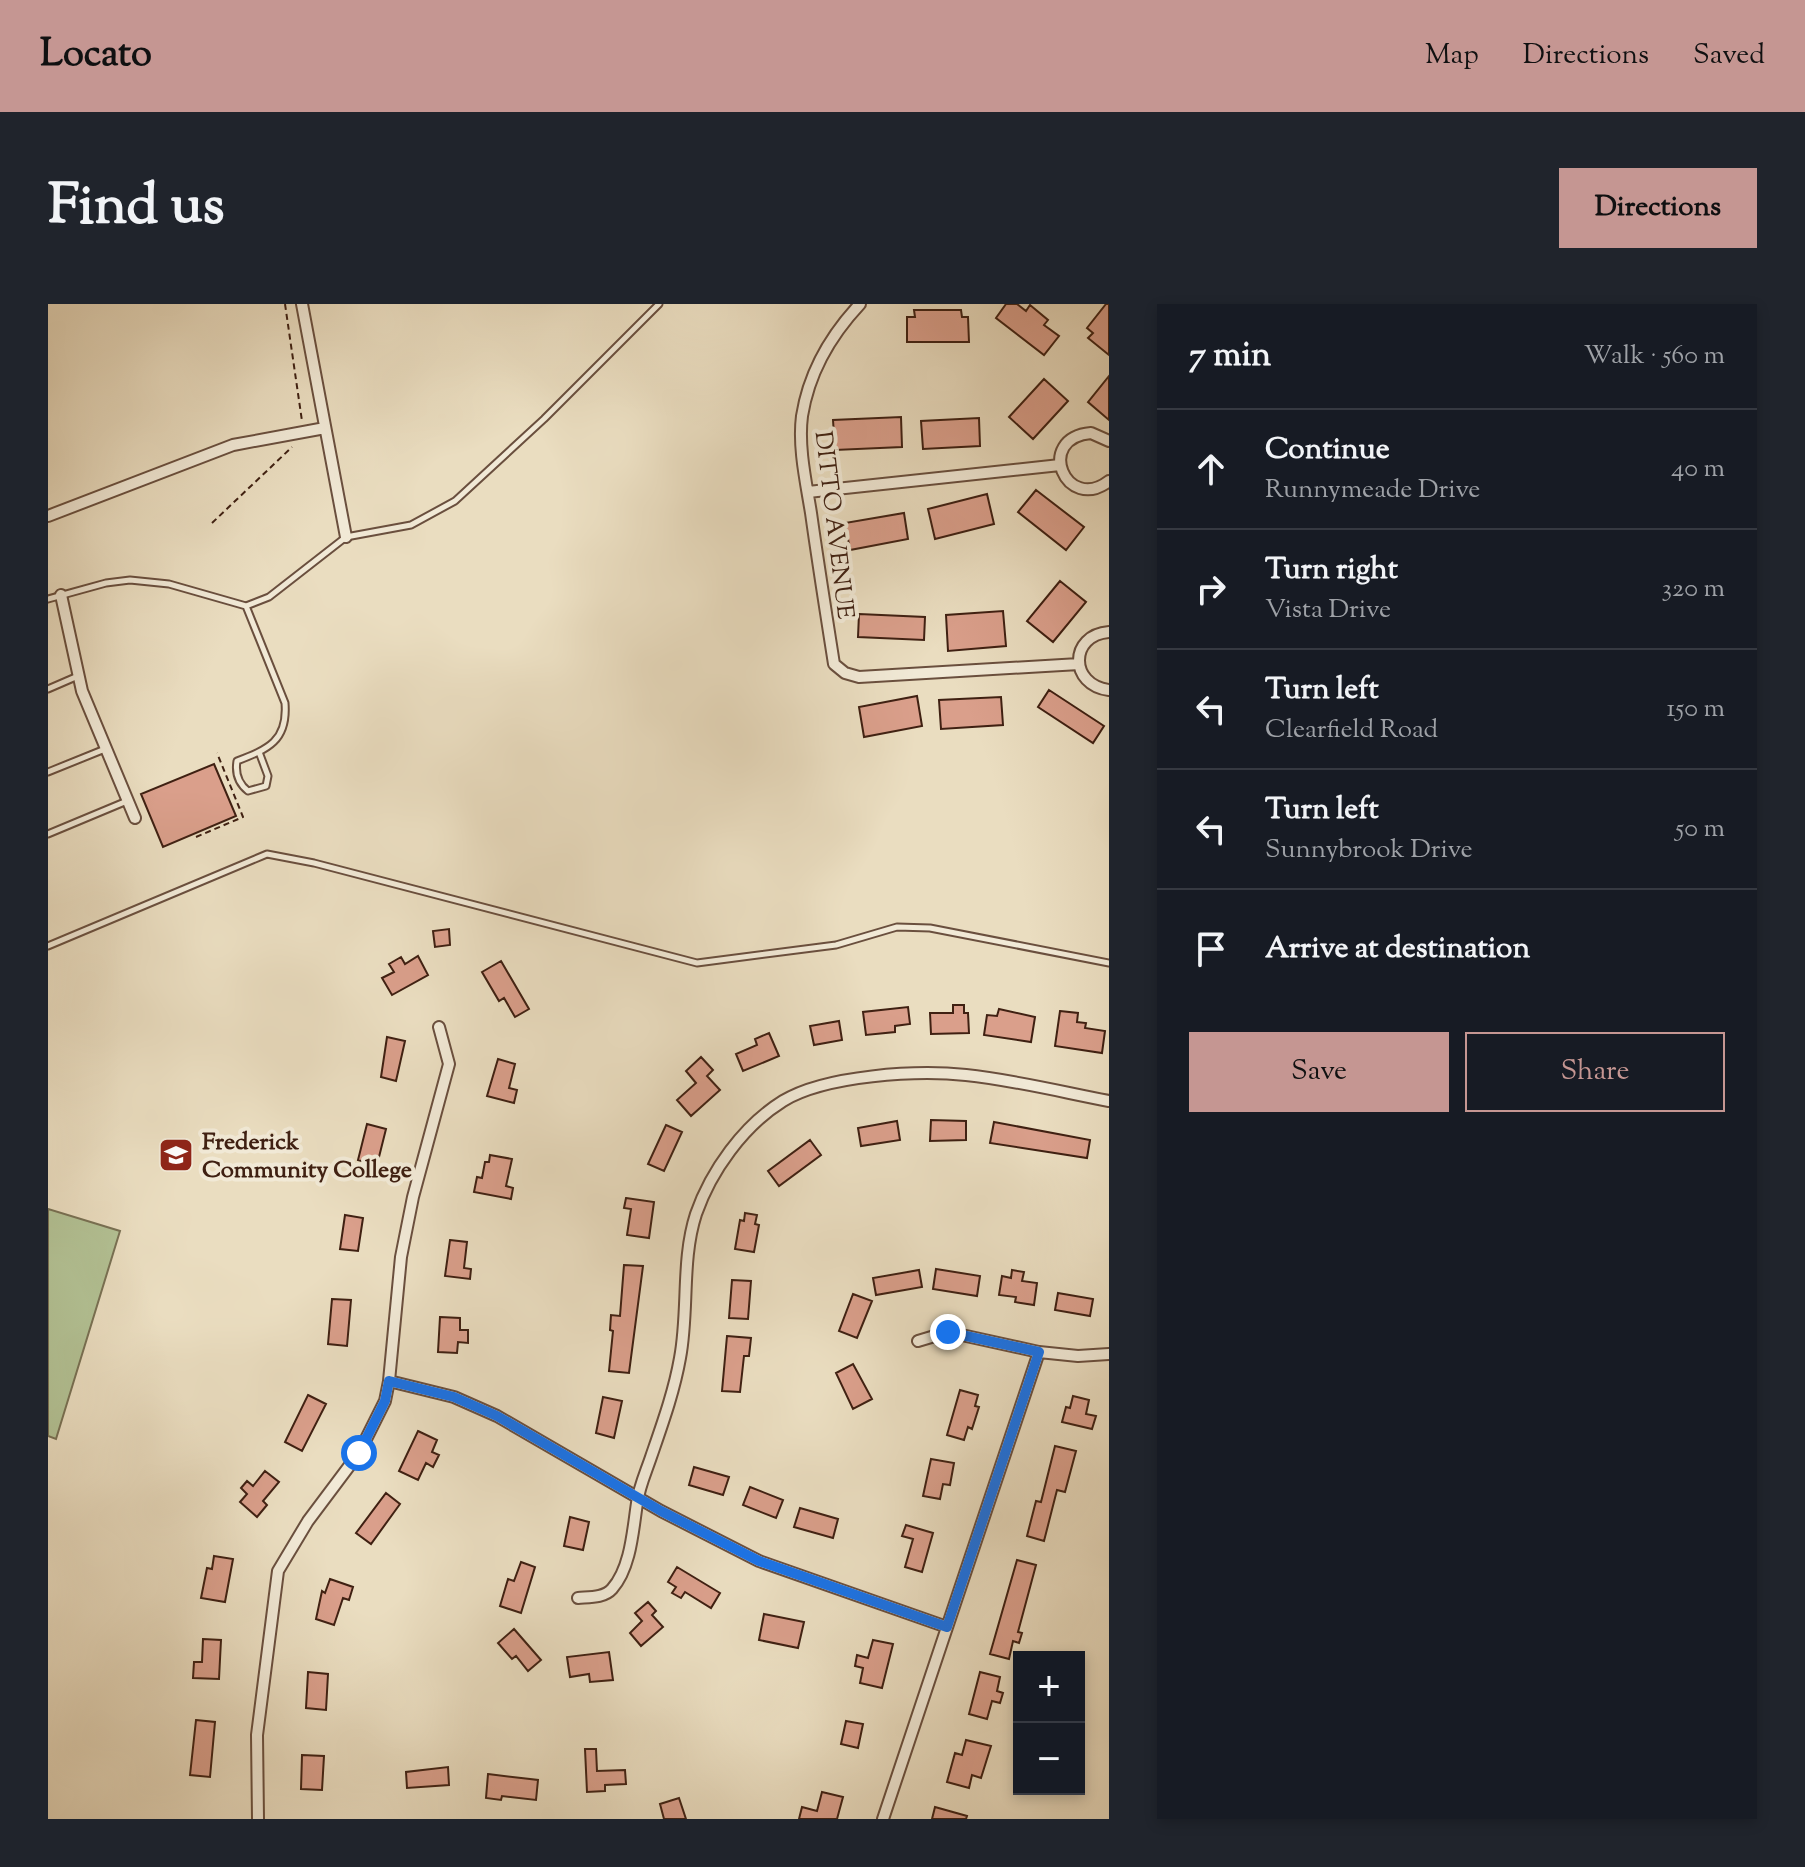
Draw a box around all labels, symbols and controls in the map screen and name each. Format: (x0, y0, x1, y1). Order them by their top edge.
text: Locato (40, 29, 152, 83)
text: Map (1425, 36, 1479, 76)
text: Directions (1523, 36, 1649, 76)
text: Saved (1693, 36, 1765, 76)
text: Find us (48, 168, 224, 249)
button: Directions (1559, 168, 1757, 248)
text: 7 min (1189, 332, 1271, 381)
text: Walk · 560 m (1584, 338, 1725, 375)
street label: DITTO AVENUE (805, 429, 861, 622)
text: Continue (1265, 429, 1390, 472)
icon: ahead (1189, 447, 1233, 491)
text: 40 m (1671, 451, 1725, 488)
text: Runnymeade Drive (1265, 472, 1480, 509)
text: Turn right (1265, 549, 1398, 592)
icon: right (1189, 567, 1233, 611)
text: 320 m (1662, 571, 1725, 608)
text: Vista Drive (1265, 592, 1391, 629)
text: Turn left (1265, 669, 1379, 712)
icon: left (1189, 687, 1233, 731)
text: 150 m (1666, 691, 1725, 728)
text: Clearfield Road (1265, 712, 1438, 749)
text: Turn left (1265, 789, 1379, 832)
icon: left (1189, 807, 1233, 851)
text: 50 m (1675, 811, 1725, 848)
text: Sunnybrook Drive (1265, 832, 1473, 869)
icon: arrive (1189, 927, 1233, 971)
text: Arrive at destination (1265, 928, 1530, 971)
button: Save (1189, 1032, 1449, 1112)
button: Share (1465, 1032, 1725, 1112)
place label: Frederick Community College (202, 1126, 412, 1188)
school or university icon: Frederick Community College (157, 1136, 195, 1174)
route end (930, 1314, 966, 1350)
route start (341, 1435, 377, 1471)
map controls (1013, 1651, 1085, 1795)
button: + (1013, 1651, 1085, 1723)
button: − (1013, 1723, 1085, 1795)

